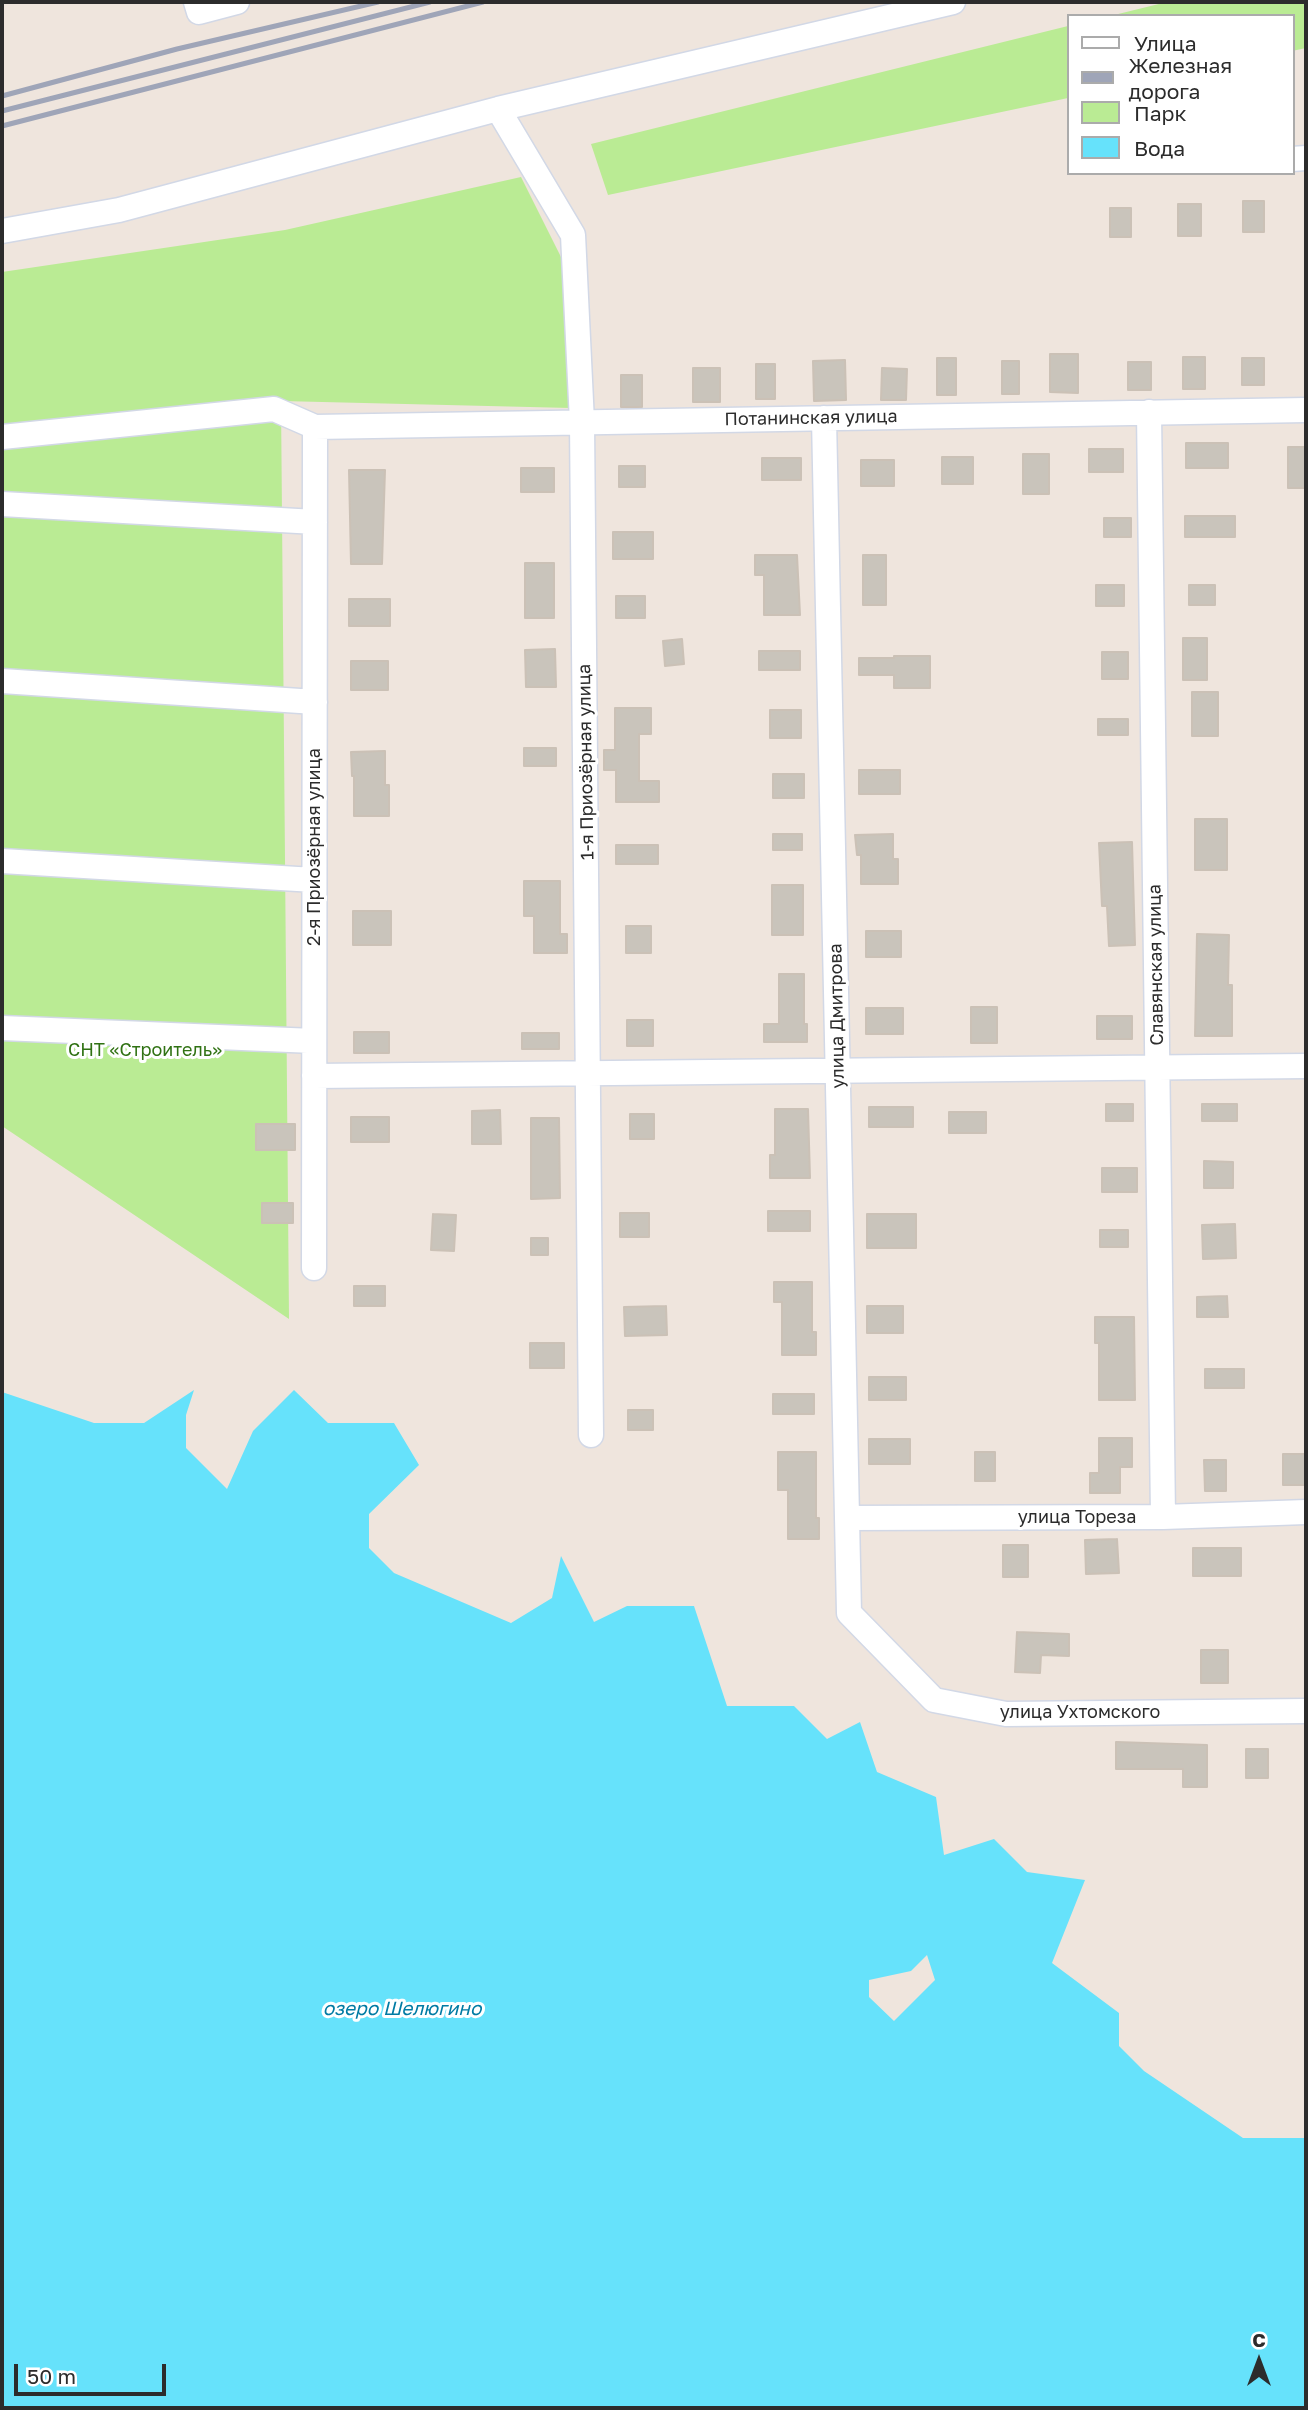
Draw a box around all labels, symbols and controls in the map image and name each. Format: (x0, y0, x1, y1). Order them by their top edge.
legend (1066, 14, 1294, 175)
text: Улица (1134, 30, 1197, 56)
text: Железная дорога (1128, 52, 1232, 104)
text: Парк (1134, 100, 1187, 126)
text: Вода (1134, 135, 1185, 161)
street label: Потанинская улица (724, 406, 898, 430)
street label: 1-я Приозёрная улица (573, 664, 599, 860)
street label: 2-я Приозёрная улица (303, 748, 325, 946)
street label: Славянская улица (1144, 884, 1168, 1046)
street label: улица Дмитрова (825, 943, 849, 1089)
park label: СНТ «Строитель» (68, 1039, 222, 1061)
street label: улица Тореза (1018, 1506, 1136, 1528)
street label: улица Ухтомского (1000, 1701, 1160, 1723)
water label: озеро Шелюгино (323, 1998, 481, 2020)
north arrow (1224, 2326, 1294, 2396)
text: С (1252, 2328, 1266, 2351)
scale bar (18, 2350, 170, 2394)
text: 50 m (27, 2363, 76, 2389)

